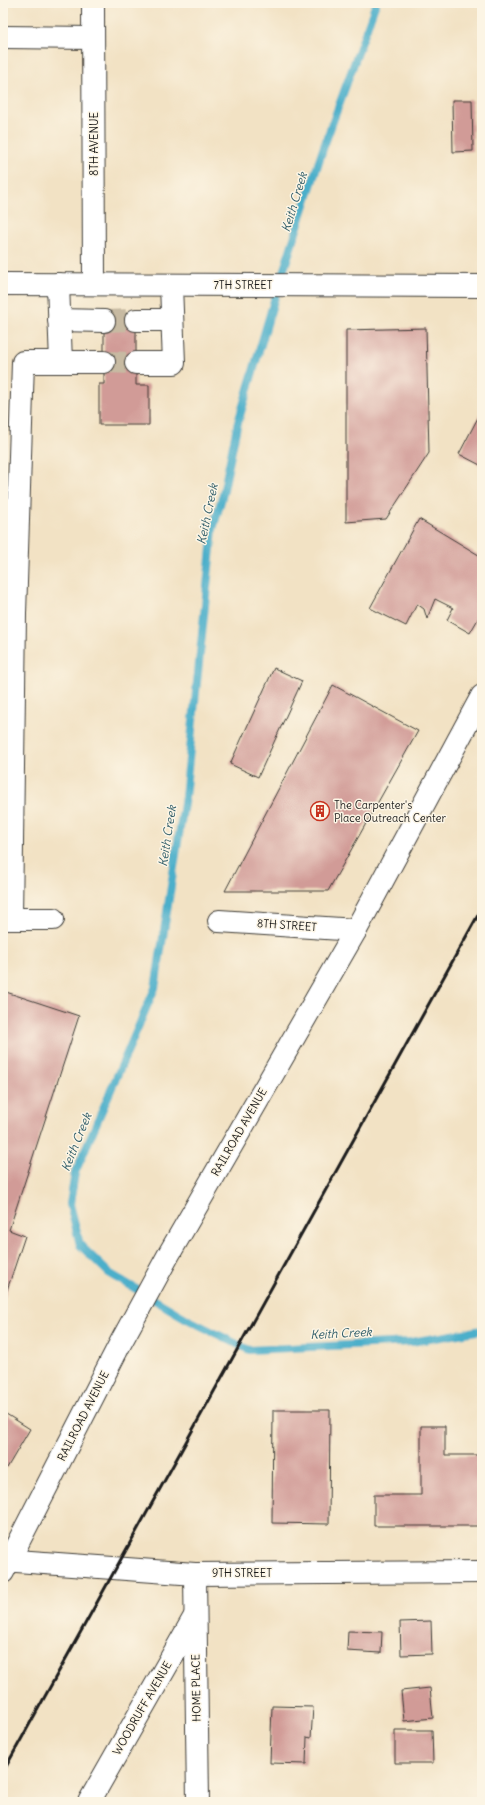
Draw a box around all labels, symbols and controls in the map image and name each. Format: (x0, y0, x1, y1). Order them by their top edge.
street label: 8TH AVENUE (87, 112, 101, 176)
water label: Keith Creek (278, 170, 310, 234)
street label: 7TH STREET (213, 278, 273, 292)
water label: Keith Creek (193, 481, 221, 546)
place label: The Carpenter's Place Outreach Center (334, 798, 446, 825)
building icon: The Carpenter's Place Outreach Center (309, 800, 331, 822)
water label: Keith Creek (155, 804, 179, 868)
street label: 8TH STREET (257, 916, 318, 934)
street label: RAILROAD AVENUE (208, 1085, 270, 1179)
water label: Keith Creek (58, 1110, 95, 1173)
water label: Keith Creek (310, 1324, 373, 1342)
street label: RAILROAD AVENUE (54, 1369, 112, 1463)
street label: 9TH STREET (212, 1566, 272, 1580)
street label: HOME PLACE (188, 1654, 204, 1722)
street label: WOODRUFF AVENUE (109, 1659, 175, 1757)

